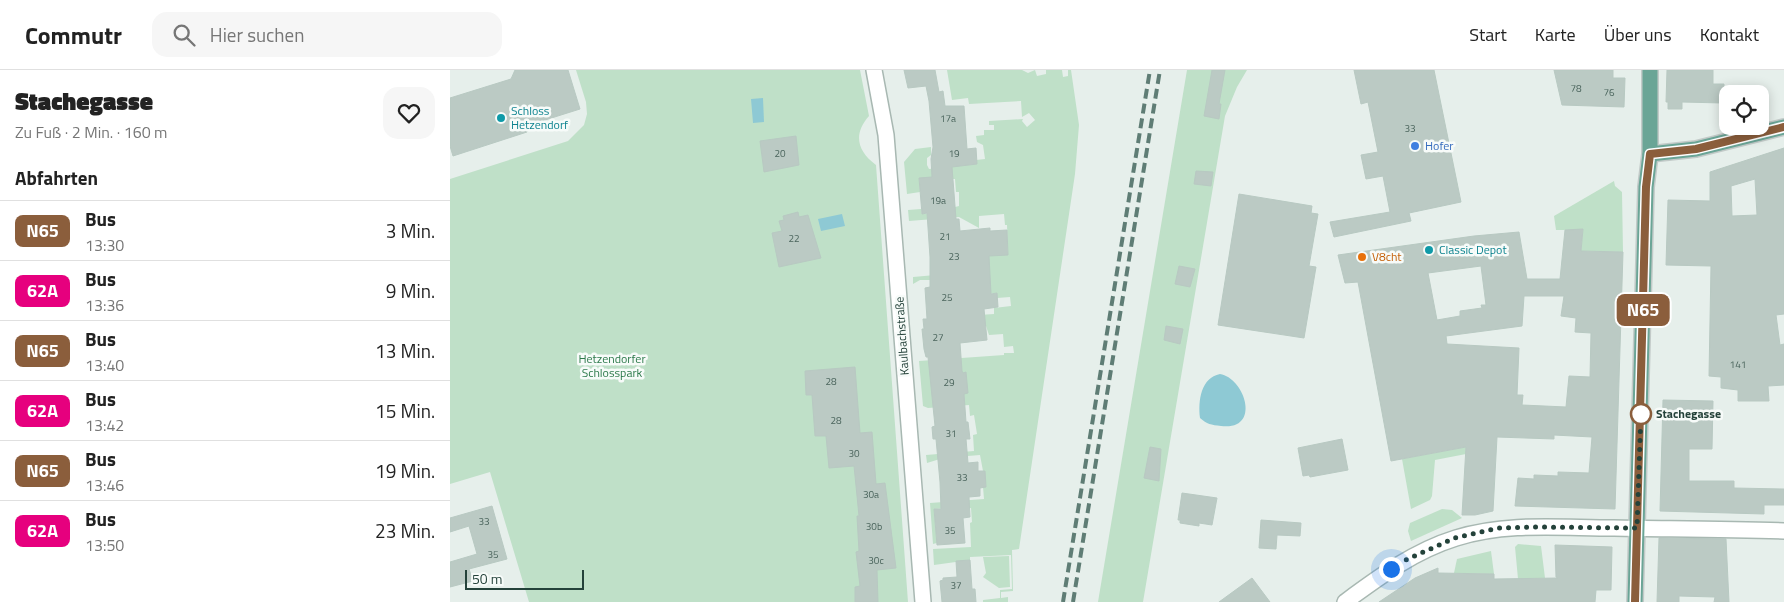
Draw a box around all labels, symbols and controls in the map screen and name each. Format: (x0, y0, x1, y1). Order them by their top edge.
search box (152, 12, 502, 57)
text: Commutr (25, 17, 122, 53)
text: Hier suchen (210, 20, 304, 49)
icon: search (170, 21, 198, 49)
text: Start (1469, 21, 1507, 48)
text: Karte (1535, 21, 1576, 48)
text: Über uns (1604, 21, 1672, 48)
text: Kontakt (1700, 21, 1759, 48)
house number: 78 (1570, 81, 1582, 96)
text: Stachegasse (15, 83, 153, 119)
house number: 76 (1603, 85, 1615, 100)
map controls (1719, 85, 1769, 135)
button: locate (1719, 85, 1769, 135)
button: heart (383, 87, 435, 139)
place label: Schloss Hetzendorf (511, 101, 568, 134)
house number: 17a (940, 111, 956, 126)
marker: Schloss Hetzendorf (495, 112, 507, 124)
text: Zu Fuß · 2 Min. · 160 m (15, 120, 168, 144)
house number: 33 (1404, 121, 1416, 136)
place label: Hofer (1425, 136, 1453, 155)
marker: Hofer (1409, 140, 1421, 152)
house number: 20 (774, 146, 786, 161)
house number: 19 (948, 146, 960, 161)
text: Abfahrten (15, 163, 98, 192)
house number: 19a (930, 193, 946, 208)
text: Bus (85, 204, 116, 233)
text: 3 Min. (386, 216, 435, 245)
text: N65 (26, 217, 59, 244)
house number: 21 (939, 229, 951, 244)
house number: 22 (788, 231, 800, 246)
text: 13:30 (85, 233, 124, 257)
place label: Classic Depot (1439, 240, 1507, 259)
marker: Classic Depot (1423, 244, 1435, 256)
place label: V8cht (1372, 247, 1402, 266)
house number: 23 (948, 249, 960, 264)
marker: V8cht (1356, 251, 1368, 263)
text: Bus (85, 264, 116, 293)
text: 9 Min. (386, 276, 435, 305)
text: 62A (27, 277, 58, 304)
house number: 25 (941, 290, 953, 305)
text: 13:36 (85, 293, 124, 317)
line badge: N65 (1614, 294, 1672, 326)
street label: Kaulbachstraße (889, 296, 914, 376)
text: N65 (1627, 296, 1659, 323)
text: Bus (85, 324, 116, 353)
house number: 27 (932, 330, 944, 345)
text: 13 Min. (375, 336, 435, 365)
text: N65 (26, 337, 59, 364)
park label: Hetzendorfer Schlosspark (578, 349, 646, 382)
text: 13:40 (85, 353, 124, 377)
house number: 141 (1730, 357, 1746, 372)
house number: 28 (825, 374, 837, 389)
house number: 29 (943, 375, 955, 390)
text: Bus (85, 384, 116, 413)
text: 15 Min. (375, 396, 435, 425)
text: 62A (27, 397, 58, 424)
marker: Stachegasse (1630, 403, 1652, 425)
place label: Stachegasse (1656, 404, 1721, 423)
text: 13:42 (85, 413, 124, 437)
house number: 28 (830, 413, 842, 428)
house number: 31 (945, 426, 957, 441)
text: Bus (85, 444, 116, 473)
house number: 30 (848, 446, 860, 461)
text: 19 Min. (375, 456, 435, 485)
text: N65 (26, 457, 59, 484)
house number: 33 (956, 470, 968, 485)
text: 13:46 (85, 473, 124, 497)
house number: 30a (863, 487, 879, 502)
text: Bus (85, 504, 116, 533)
house number: 33 (478, 514, 490, 529)
text: 23 Min. (375, 516, 435, 545)
text: 62A (27, 517, 58, 544)
house number: 30b (866, 519, 882, 534)
house number: 35 (944, 523, 956, 538)
text: 13:50 (85, 533, 124, 557)
house number: 35 (487, 547, 499, 562)
house number: 30c (868, 553, 884, 568)
your location (1379, 557, 1404, 582)
scale bar (465, 567, 584, 590)
text: 50 m (472, 568, 502, 589)
house number: 37 (950, 578, 962, 593)

